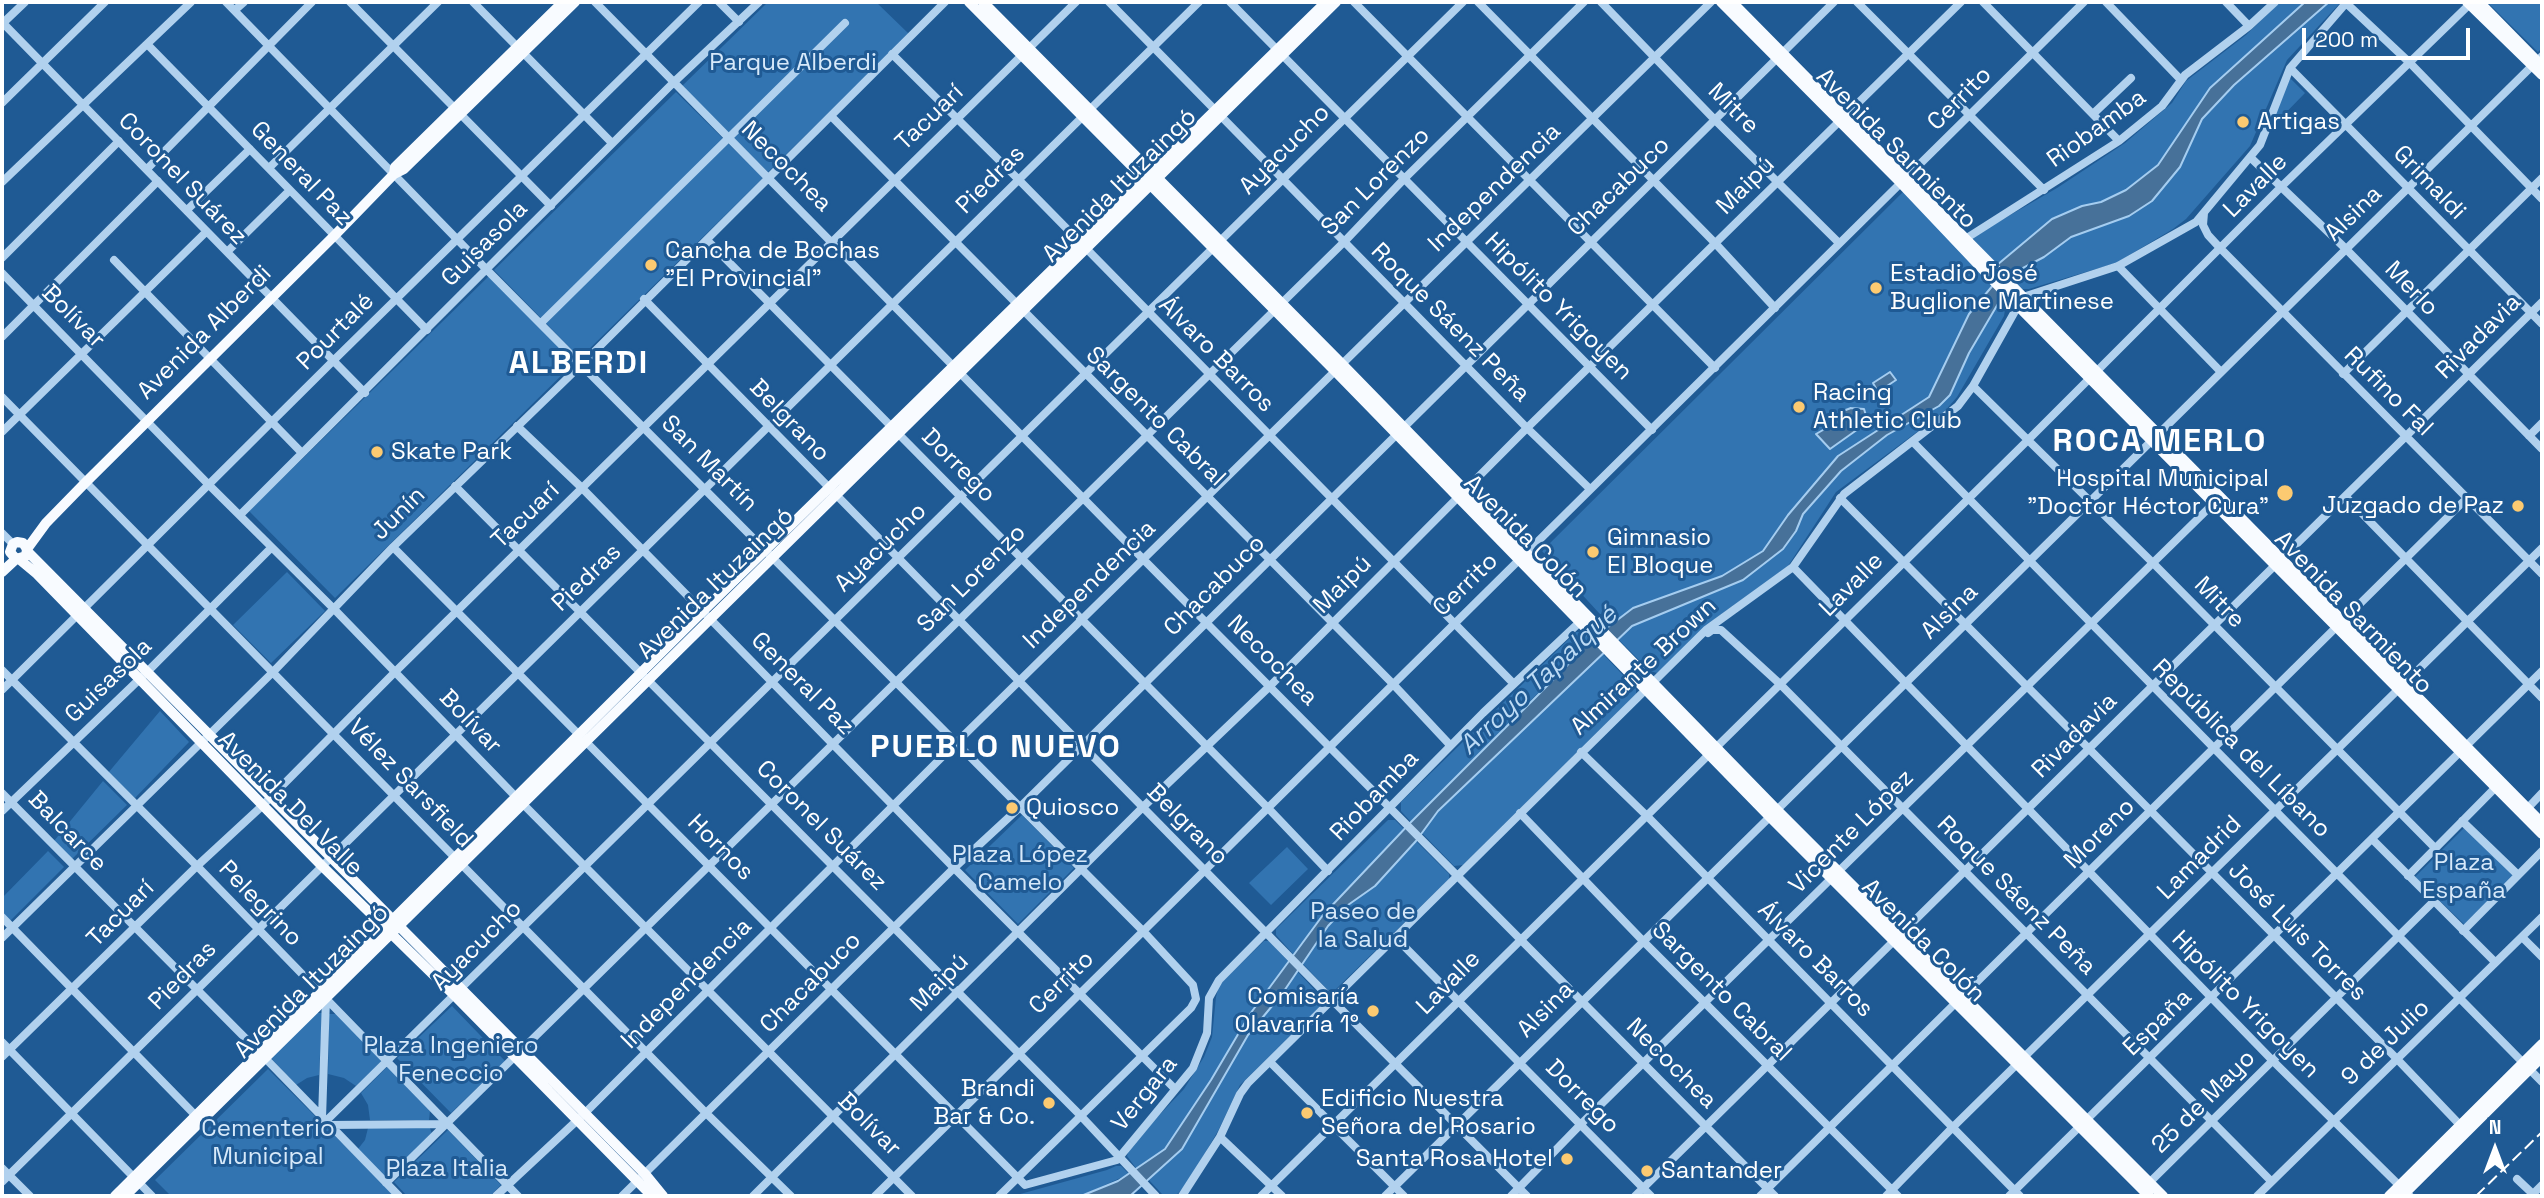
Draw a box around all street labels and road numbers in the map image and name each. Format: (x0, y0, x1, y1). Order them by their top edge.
street label: Cerrito (1922, 61, 1998, 137)
street label: Avenida Sarmiento (1810, 63, 1982, 235)
street label: Mitre (1701, 77, 1765, 141)
street label: Tacuarí (890, 79, 970, 157)
street label: Riobamba (2042, 84, 2152, 174)
street label: Ayacucho (1234, 99, 1336, 201)
street label: Avenida Ituzaingó (1037, 103, 1203, 269)
street label: Coronel Suárez (112, 107, 252, 251)
street label: General Paz (244, 116, 358, 232)
street label: Necochea (735, 116, 837, 218)
street label: Independencia (1423, 118, 1567, 258)
street label: San Lorenzo (1316, 122, 1436, 242)
street label: Chacabuco (1562, 131, 1676, 243)
street label: Piedras (951, 140, 1031, 220)
street label: Grimaldi (2387, 140, 2471, 226)
street label: Lavalle (2218, 148, 2294, 224)
street label: Maipú (1711, 151, 1781, 221)
street label: Alsina (2320, 180, 2388, 248)
street label: Guisasola (436, 195, 534, 293)
street label: Hipólito Yrigoyen (1478, 227, 1638, 387)
street label: Roque Sáenz Peña (1365, 238, 1535, 408)
street label: Merlo (2378, 256, 2444, 322)
street label: Avenida Alberdi (132, 260, 278, 406)
street label: Bolívar (35, 279, 111, 355)
street label: Pourtalé (291, 287, 381, 377)
street label: Rivadavia (2431, 289, 2527, 385)
street label: Álvaro Barros (1152, 291, 1280, 419)
street label: Sargento Cabral (1079, 341, 1231, 493)
street label: Rufino Fal (2338, 342, 2438, 442)
street label: Belgrano (743, 374, 835, 468)
street label: San Martín (655, 410, 763, 518)
street label: Dorrego (915, 423, 1001, 509)
street label: Avenida Colón (1457, 469, 1593, 605)
street label: Tacuarí (486, 477, 566, 555)
street label: Junín (366, 481, 432, 547)
street label: Ayacucho (829, 497, 933, 599)
street label: Avenida Ituzaingó (632, 502, 800, 666)
street label: Independencia (1018, 515, 1162, 655)
street label: San Lorenzo (912, 519, 1032, 639)
street label: Avenida Sarmiento (2268, 525, 2438, 701)
street label: Chacabuco (1158, 529, 1272, 643)
street label: Piedras (546, 538, 628, 618)
street label: Cerrito (1428, 547, 1504, 623)
street label: Lavalle (1814, 547, 1890, 623)
street label: Maipú (1308, 550, 1378, 620)
street label: Mitre (2188, 571, 2250, 635)
street label: Alsina (1916, 578, 1984, 646)
street label: Almirante Brown (1565, 592, 1723, 742)
street label: Necochea (1221, 610, 1323, 712)
street label: General Paz (744, 626, 860, 742)
street label: Guisasola (59, 632, 159, 730)
street label: República del Líbano (2146, 654, 2336, 844)
street label: Bolívar (433, 684, 507, 760)
street label: Rivadavia (2027, 688, 2123, 784)
street label: Vélez Sarsfield (341, 714, 479, 854)
street label: Avenida Del Valle (211, 725, 369, 883)
street label: Riobamba (1325, 745, 1425, 847)
street label: Coronel Suárez (750, 755, 892, 897)
street label: Vicente López (1784, 764, 1920, 900)
street label: Belgrano (1140, 778, 1234, 872)
street label: Balcarce (22, 786, 112, 878)
street label: Moreno (2059, 793, 2141, 875)
street label: Hornos (681, 809, 759, 887)
street label: Lamadrid (2152, 810, 2248, 906)
street label: Roque Sáenz Peña (1931, 811, 2101, 981)
street label: Pelegrino (212, 855, 308, 953)
street label: José Luis Torres (2221, 856, 2373, 1008)
street label: Avenida Colón (1855, 873, 1991, 1009)
street label: Tacuarí (81, 874, 161, 954)
street label: Ayacucho (426, 895, 528, 997)
street label: Álvaro Barros (1751, 896, 1879, 1024)
street label: Avenida Ituzaingó (229, 899, 395, 1065)
street label: Independencia (616, 913, 758, 1055)
street label: Sargento Cabral (1645, 916, 1797, 1068)
street label: Hipólito Yrigoyen (2165, 925, 2325, 1085)
street label: Chacabuco (754, 926, 868, 1040)
street label: Piedras (143, 935, 223, 1017)
street label: Cerrito (1024, 945, 1100, 1021)
street label: Lavalle (1411, 945, 1487, 1021)
street label: Maipú (905, 948, 975, 1018)
street label: Alsina (1512, 976, 1580, 1044)
street label: España (2118, 983, 2198, 1063)
street label: 9 de Julio (2336, 994, 2436, 1092)
street label: Necochea (1620, 1013, 1722, 1115)
street label: 25 de Mayo (2146, 1044, 2262, 1160)
street label: Vergara (1106, 1051, 1184, 1137)
street label: Dorrego (1539, 1054, 1625, 1140)
street label: Bolívar (831, 1087, 907, 1163)

